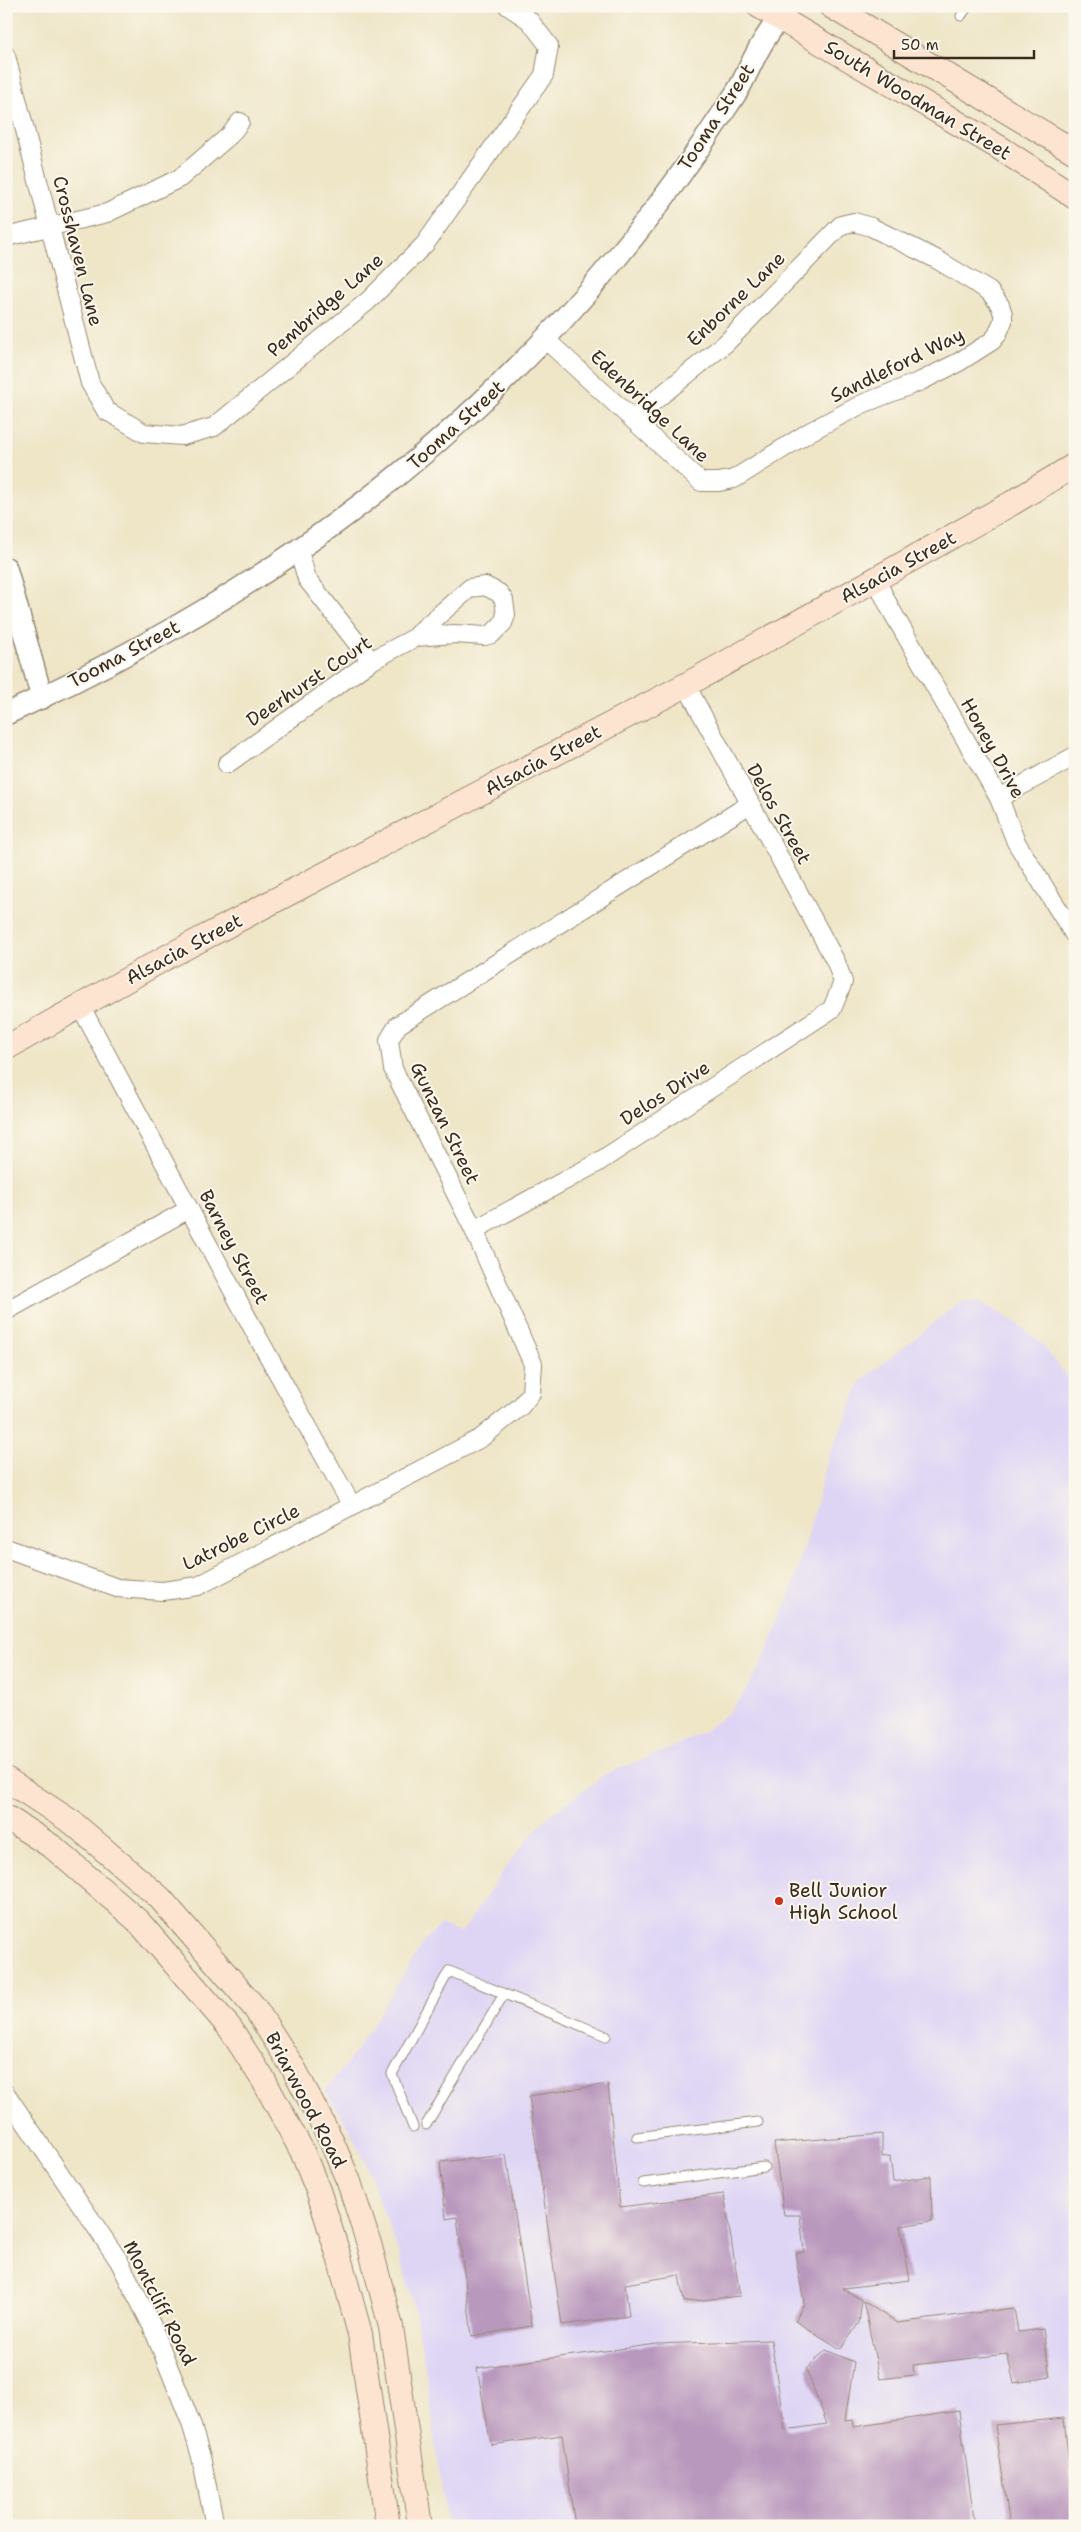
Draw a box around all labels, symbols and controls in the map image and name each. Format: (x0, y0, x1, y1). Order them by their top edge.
scale bar (894, 28, 1034, 60)
street label: South Woodman Street (820, 34, 1016, 166)
text: 50 m (901, 35, 939, 55)
street label: Tooma Street (672, 59, 760, 175)
street label: Crosshaven Lane (47, 173, 109, 329)
street label: Enborne Lane (682, 246, 790, 352)
street label: Pembridge Lane (261, 247, 389, 363)
street label: Sandleford Way (826, 322, 968, 408)
street label: Edenbridge Lane (585, 344, 715, 468)
street label: Tooma Street (402, 375, 510, 475)
street label: Alsacia Street (836, 525, 960, 609)
street label: Tooma Street (64, 614, 184, 694)
street label: Deerhurst Court (241, 630, 377, 732)
street label: Honey Drive (955, 693, 1031, 803)
street label: Alsacia Street (480, 719, 606, 801)
street label: Delos Street (741, 759, 817, 869)
street label: Alsacia Street (121, 908, 247, 990)
street label: Delos Drive (615, 1055, 715, 1131)
street label: Gunzan Street (405, 1058, 485, 1188)
street label: Barney Street (193, 1185, 275, 1309)
street label: Latrobe Circle (178, 1498, 304, 1576)
place label: Bell Junior High School (789, 1878, 898, 1925)
marker: Bell Junior High School (773, 1895, 785, 1907)
street label: Briarwood Road (260, 2028, 352, 2172)
street label: Montcliff Road (118, 2236, 202, 2370)

